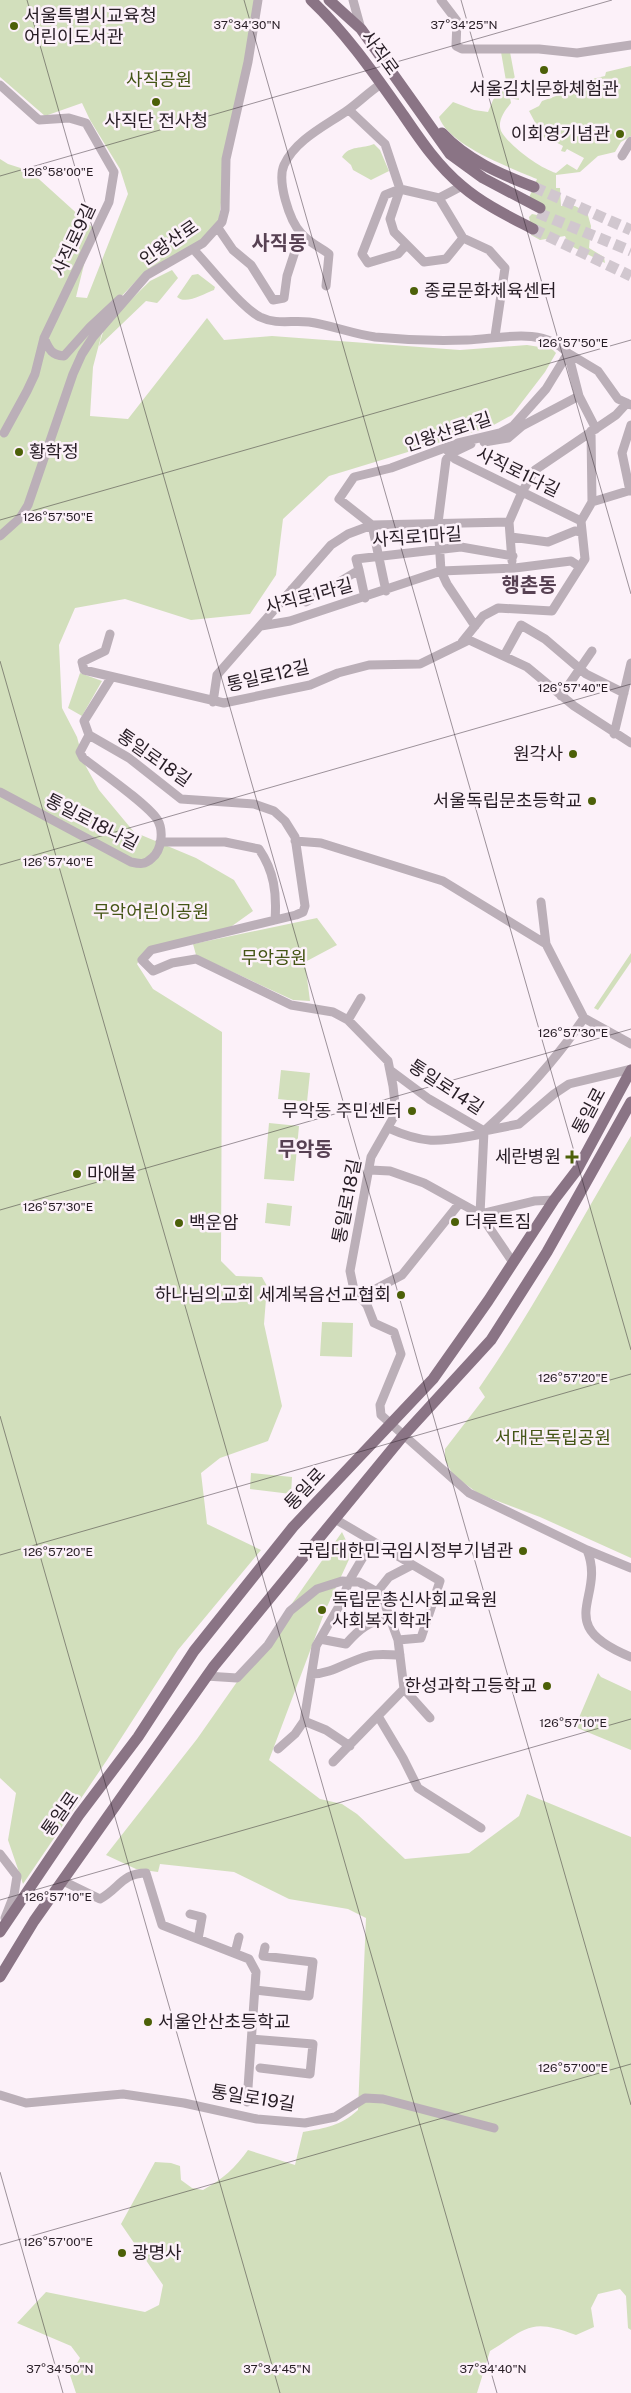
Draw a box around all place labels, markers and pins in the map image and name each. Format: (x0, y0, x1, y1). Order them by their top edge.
place label: 서울특별시교육청 어린이도서관 (24, 5, 156, 47)
marker: 서울특별시교육청 어린이도서관 (8, 20, 20, 32)
marker: 서울김치문화체험관 (538, 64, 550, 76)
place label: 서울김치문화체험관 (469, 78, 619, 99)
marker: 사직단 전사청 (150, 96, 162, 108)
place label: 사직단 전사청 (104, 110, 208, 131)
place label: 이회영기념관 (511, 123, 610, 144)
marker: 이회영기념관 (614, 128, 626, 140)
place label: 종로문화체육센터 (424, 280, 556, 301)
marker: 종로문화체육센터 (408, 285, 420, 297)
place label: 황학정 (29, 441, 79, 462)
marker: 황학정 (13, 446, 25, 458)
place label: 원각사 (513, 743, 563, 764)
marker: 원각사 (567, 748, 579, 760)
place label: 서울독립문초등학교 (433, 790, 582, 811)
marker: 서울독립문초등학교 (586, 795, 598, 807)
place label: 무악동 주민센터 (282, 1100, 402, 1121)
marker: 무악동 주민센터 (406, 1105, 418, 1117)
place label: 세란병원 (495, 1146, 561, 1167)
marker: 세란병원 (565, 1150, 579, 1164)
place label: 마애불 (87, 1163, 137, 1184)
marker: 마애불 (71, 1168, 83, 1180)
place label: 더루트짐 (465, 1211, 531, 1232)
place label: 백운암 (189, 1212, 239, 1233)
marker: 더루트짐 (449, 1216, 461, 1228)
marker: 백운암 (173, 1217, 185, 1229)
place label: 하나님의교회 세계복음선교협회 (155, 1284, 391, 1305)
marker: 하나님의교회 세계복음선교협회 (395, 1289, 407, 1301)
place label: 국립대한민국임시정부기념관 (298, 1540, 513, 1561)
marker: 국립대한민국임시정부기념관 (517, 1545, 529, 1557)
place label: 독립문총신사회교육원 사회복지학과 (332, 1589, 498, 1631)
marker: 독립문총신사회교육원 사회복지학과 (316, 1604, 328, 1616)
place label: 한성과학고등학교 (405, 1675, 537, 1696)
marker: 한성과학고등학교 (541, 1680, 553, 1692)
place label: 서울안산초등학교 (158, 2011, 290, 2032)
marker: 서울안산초등학교 (142, 2016, 154, 2028)
place label: 광명사 (132, 2242, 182, 2263)
marker: 광명사 (116, 2247, 128, 2259)

